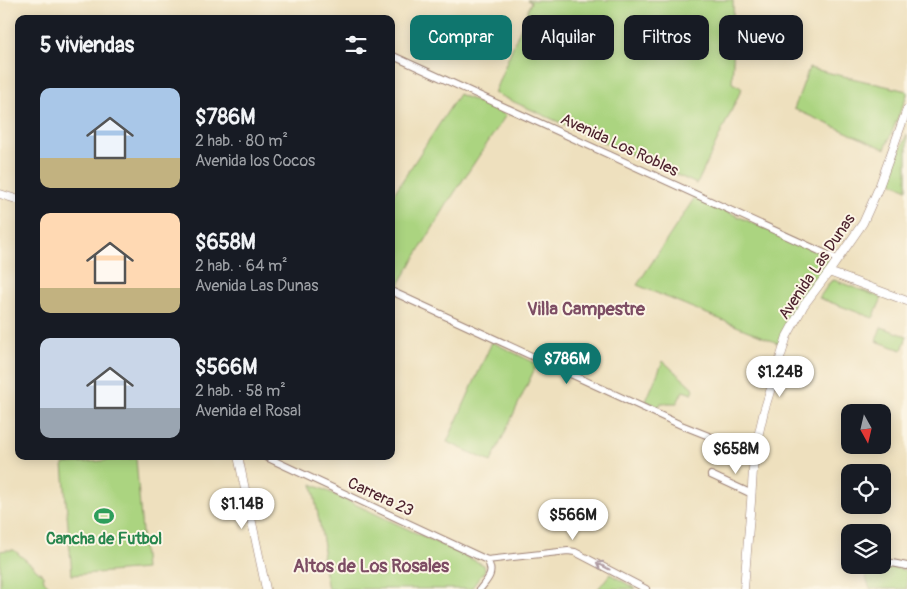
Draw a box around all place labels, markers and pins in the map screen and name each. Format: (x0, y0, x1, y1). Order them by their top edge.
pin: $786M (532, 342, 602, 385)
pin: $1.24B (739, 356, 821, 398)
pin: $658M (701, 432, 771, 475)
pin: $1.14B (201, 488, 283, 530)
pin: $566M (538, 498, 608, 541)
sports icon: Cancha de Futbol (93, 505, 115, 527)
place label: Cancha de Futbol (46, 529, 162, 549)

